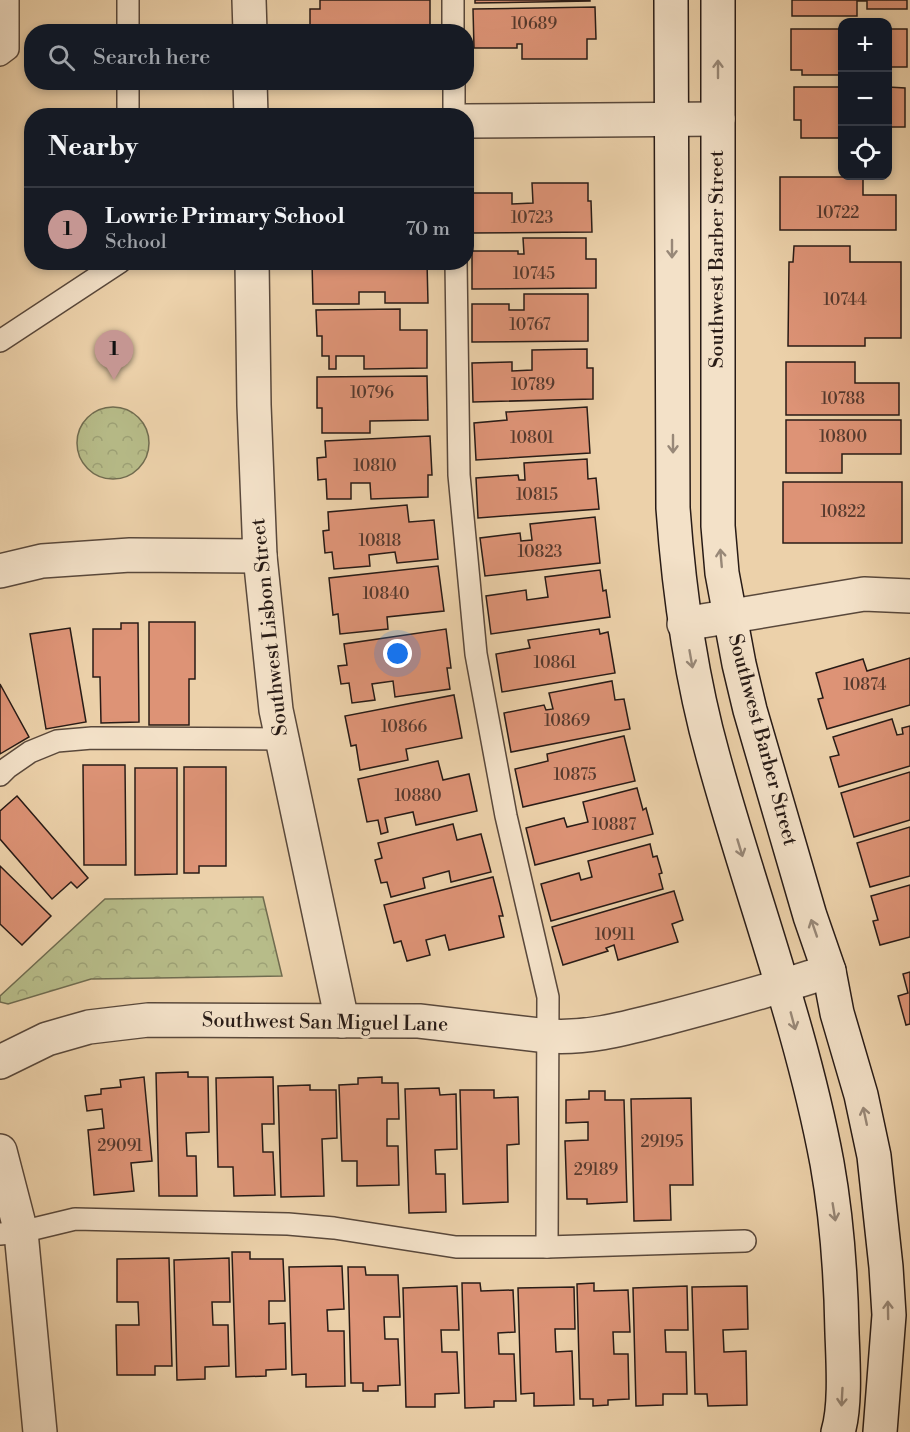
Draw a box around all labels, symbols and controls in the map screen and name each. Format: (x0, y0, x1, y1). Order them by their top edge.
house number: 10689 (511, 14, 557, 34)
map controls (838, 18, 892, 180)
button: + (838, 18, 892, 72)
search box (24, 24, 474, 90)
icon: search (45, 41, 78, 74)
text: Search here (93, 44, 210, 71)
one-way arrow (712, 60, 724, 80)
button: − (838, 72, 892, 126)
button: locate (838, 126, 892, 180)
text: Nearby (48, 131, 138, 163)
street label: Southwest Barber Street (705, 150, 730, 368)
text: Lowrie Primary School (105, 203, 345, 230)
house number: 10722 (817, 203, 859, 223)
house number: 10723 (511, 208, 553, 228)
text: 1 (63, 217, 72, 242)
text: 70 m (406, 217, 450, 242)
text: School (105, 230, 167, 255)
one-way arrow (666, 239, 678, 259)
house number: 10745 (513, 264, 555, 284)
house number: 10744 (823, 290, 867, 310)
house number: 10767 (509, 315, 551, 335)
pin: 1 (94, 330, 134, 380)
house number: 10789 (511, 375, 555, 395)
house number: 10796 (350, 383, 394, 403)
house number: 10788 (821, 389, 865, 409)
house number: 10800 (819, 427, 867, 447)
house number: 10801 (510, 428, 554, 448)
one-way arrow (667, 434, 679, 454)
house number: 10810 (353, 456, 397, 476)
house number: 10815 (516, 485, 558, 505)
house number: 10822 (820, 502, 866, 522)
street label: Southwest Lisbon Street (246, 517, 294, 737)
house number: 10818 (359, 531, 402, 551)
house number: 10823 (518, 542, 563, 562)
one-way arrow (715, 549, 726, 569)
house number: 10840 (362, 584, 410, 604)
street label: Southwest Barber Street (722, 631, 802, 849)
your location (383, 639, 412, 668)
one-way arrow (685, 649, 696, 669)
house number: 10861 (534, 653, 577, 673)
house number: 10874 (843, 675, 887, 695)
house number: 10869 (544, 711, 590, 731)
house number: 10866 (381, 717, 427, 737)
house number: 10875 (553, 765, 597, 785)
house number: 10880 (394, 786, 442, 806)
house number: 10887 (592, 815, 636, 835)
one-way arrow (735, 838, 746, 857)
one-way arrow (808, 919, 819, 938)
house number: 10911 (595, 925, 635, 945)
street label: Southwest San Miguel Lane (202, 1008, 448, 1038)
one-way arrow (787, 1012, 799, 1031)
one-way arrow (859, 1107, 871, 1126)
house number: 29195 (640, 1132, 684, 1152)
house number: 29091 (97, 1136, 143, 1156)
house number: 29189 (574, 1160, 618, 1180)
one-way arrow (829, 1201, 840, 1221)
one-way arrow (882, 1300, 894, 1320)
one-way arrow (836, 1386, 847, 1406)

